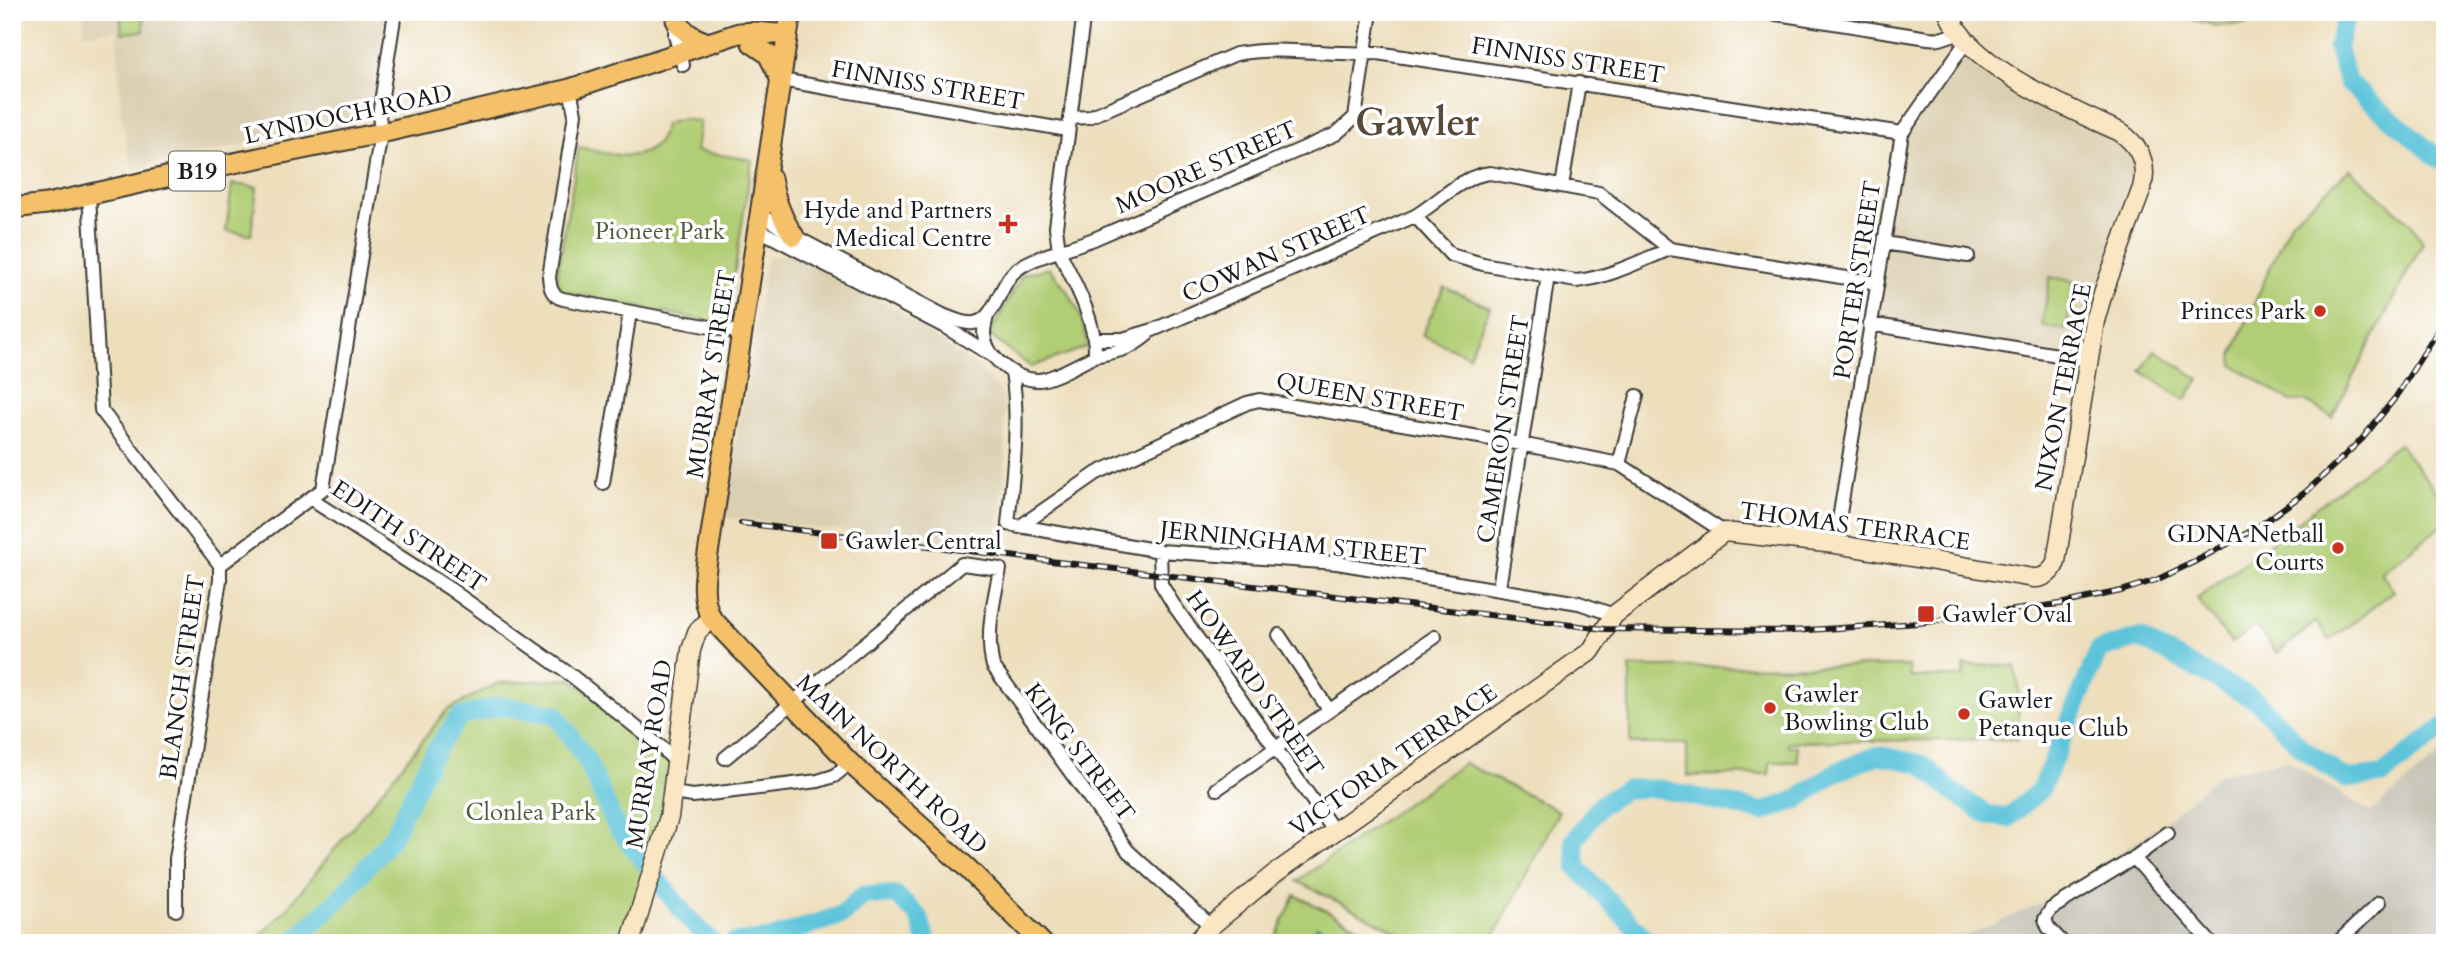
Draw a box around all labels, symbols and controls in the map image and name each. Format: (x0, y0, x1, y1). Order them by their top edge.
street label: FINNISS STREET (1469, 29, 1667, 92)
street label: FINNISS STREET (829, 52, 1027, 119)
street label: LYNDOCH ROAD (241, 76, 455, 153)
district label: Gawler (1355, 97, 1480, 149)
street label: MOORE STREET (1110, 113, 1302, 222)
road number: B19 (169, 152, 225, 190)
street label: PORTER STREET (1826, 178, 1889, 382)
place label: Hyde and Partners Medical Centre (804, 194, 992, 255)
street label: COWAN STREET (1177, 198, 1376, 311)
marker: Hyde and Partners Medical Centre (998, 214, 1018, 234)
park label: Pioneer Park (595, 215, 726, 248)
street label: MURRAY STREET (679, 268, 744, 481)
street label: NIXON TERRACE (2027, 280, 2100, 494)
place label: Princes Park (2180, 295, 2306, 328)
marker: Princes Park (2312, 303, 2328, 319)
street label: CAMERON STREET (1469, 313, 1538, 546)
street label: QUEEN STREET (1273, 365, 1466, 430)
street label: EDITH STREET (325, 472, 493, 600)
street label: THOMAS TERRACE (1738, 494, 1972, 559)
street label: JERNINGHAM STREET (1155, 513, 1428, 574)
place label: GDNA Netball Courts (2167, 518, 2324, 579)
place label: Gawler Central (845, 525, 1002, 558)
marker: Gawler Central (819, 531, 839, 551)
marker: GDNA Netball Courts (2330, 540, 2346, 556)
street label: BLANCH STREET (152, 572, 213, 782)
street label: HOWARD STREET (1178, 584, 1331, 783)
place label: Gawler Oval (1942, 598, 2072, 631)
marker: Gawler Oval (1916, 604, 1936, 624)
street label: MURRAY ROAD (618, 657, 681, 851)
street label: MAIN NORTH ROAD (789, 667, 995, 862)
street label: KING STREET (1017, 676, 1143, 828)
street label: VICTORIA TERRACE (1283, 676, 1504, 845)
place label: Gawler Bowling Club (1784, 678, 1929, 739)
place label: Gawler Petanque Club (1978, 684, 2129, 745)
marker: Gawler Bowling Club (1762, 700, 1778, 716)
marker: Gawler Petanque Club (1956, 706, 1972, 722)
park label: Clonlea Park (465, 796, 597, 829)

